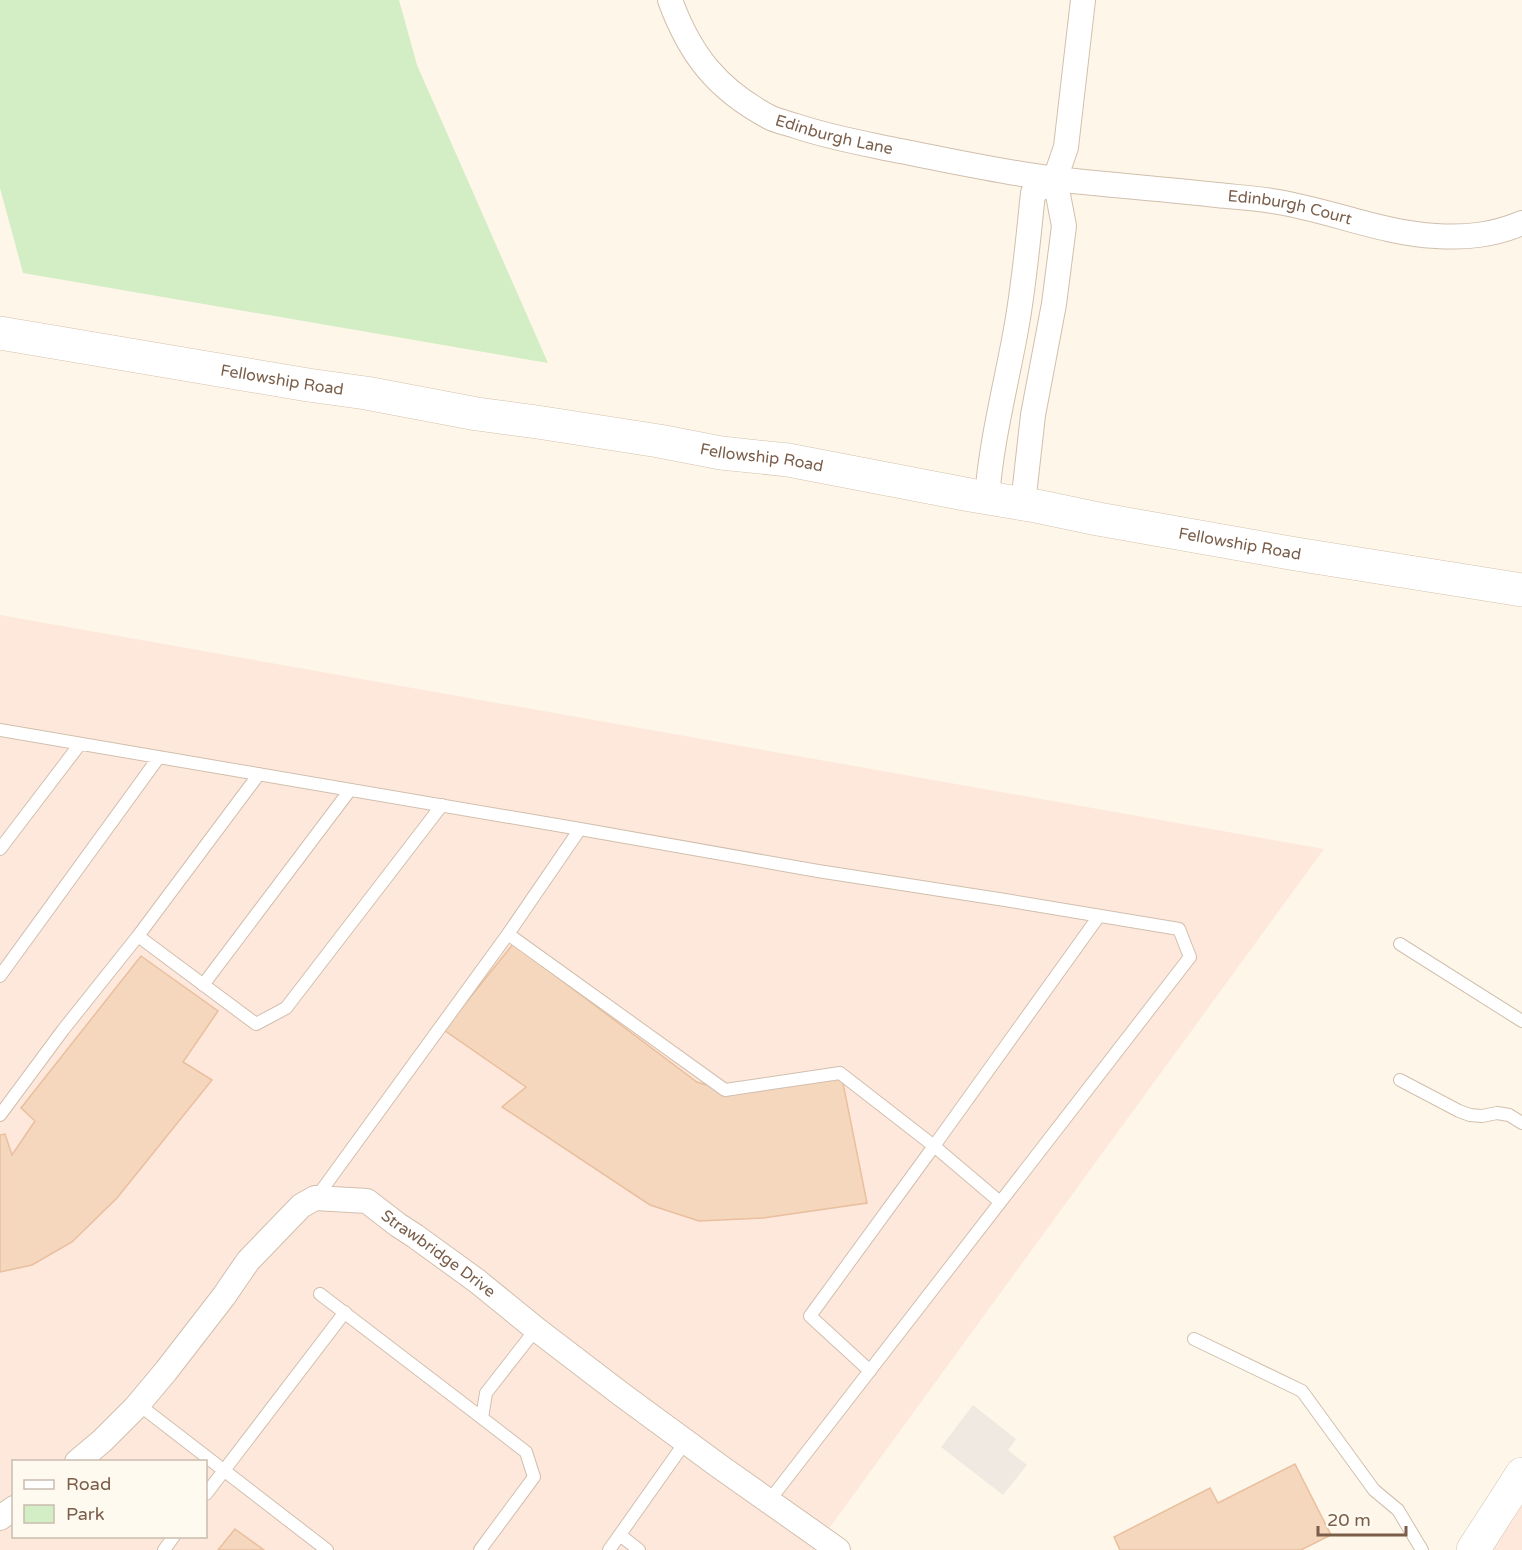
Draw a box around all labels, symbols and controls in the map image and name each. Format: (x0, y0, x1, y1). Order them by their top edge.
street label: Edinburgh Lane (773, 110, 895, 159)
street label: Edinburgh Court (1227, 186, 1354, 229)
street label: Fellowship Road (219, 360, 345, 400)
street label: Fellowship Road (698, 439, 825, 477)
street label: Fellowship Road (1177, 523, 1303, 565)
street label: Strawbridge Drive (377, 1206, 499, 1302)
legend (12, 1460, 207, 1538)
text: Road (66, 1473, 111, 1495)
scale bar (1318, 1499, 1406, 1537)
text: Park (66, 1503, 105, 1525)
text: 20 m (1327, 1509, 1371, 1531)

